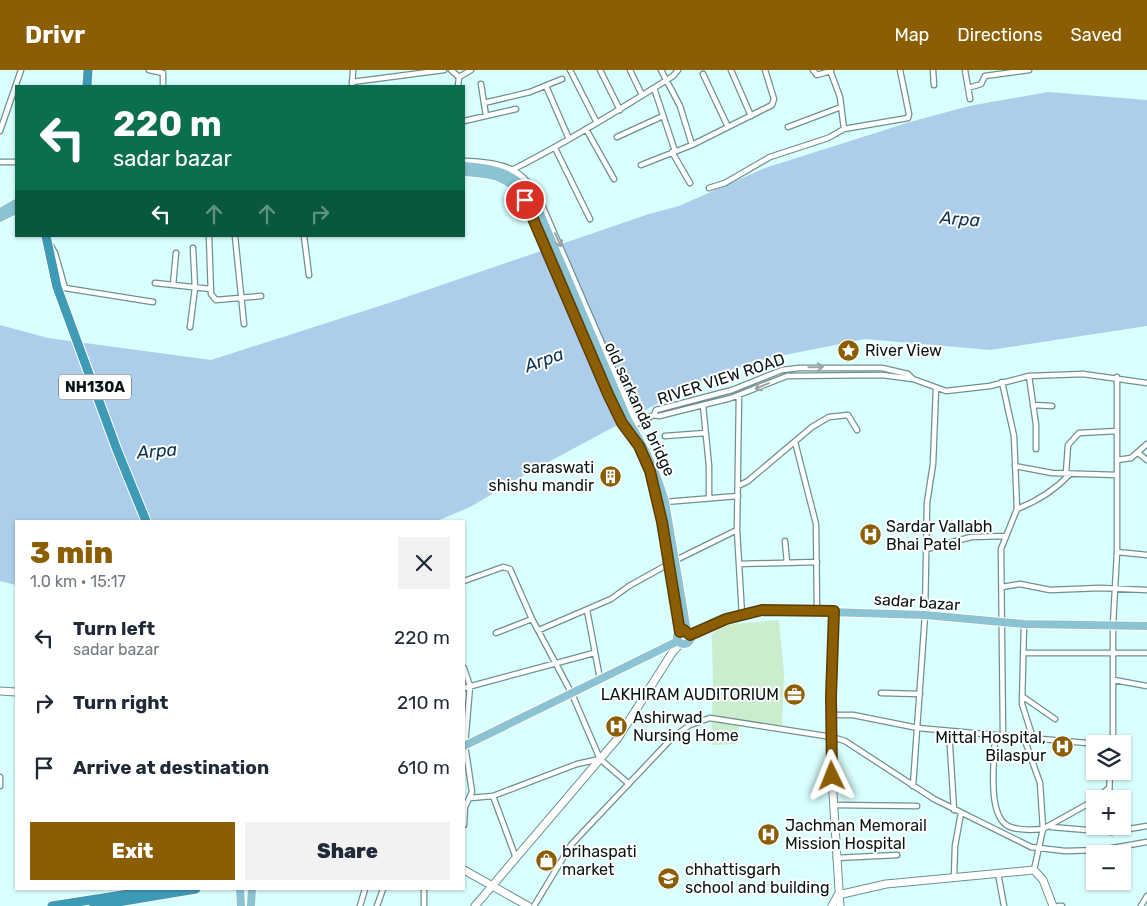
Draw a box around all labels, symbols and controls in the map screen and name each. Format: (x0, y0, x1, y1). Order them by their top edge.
text: Drivr (25, 21, 85, 49)
text: Map (894, 24, 929, 46)
text: Directions (957, 24, 1043, 46)
text: Saved (1071, 24, 1122, 46)
text: 220 m (113, 103, 222, 145)
icon: left (30, 105, 95, 170)
text: sadar bazar (113, 145, 232, 172)
pin (504, 179, 546, 221)
icon: arrive (511, 186, 539, 214)
icon: left (147, 200, 175, 228)
icon: ahead (200, 200, 228, 228)
icon: ahead (253, 200, 281, 228)
icon: right (306, 200, 334, 228)
water label: Arpa (938, 207, 981, 231)
one-way arrow (553, 232, 563, 247)
place icon: River View (837, 338, 861, 362)
street label: old sarkanda bridge (601, 339, 679, 479)
place label: River View (865, 341, 942, 360)
water label: Arpa (520, 343, 567, 378)
street label: RIVER VIEW ROAD (655, 349, 787, 409)
one-way arrow (808, 362, 824, 372)
road number: NH130A (59, 374, 131, 400)
one-way arrow (754, 382, 769, 391)
water label: Arpa (135, 438, 178, 464)
place label: saraswati shishu mandir (489, 458, 594, 495)
building icon: saraswati shishu mandir (598, 464, 622, 488)
place label: Sardar Vallabh Bhai Patel (886, 517, 993, 554)
hospital icon: Sardar Vallabh Bhai Patel (858, 523, 882, 547)
text: 3 min (30, 535, 113, 571)
button: close (398, 537, 450, 589)
text: 1.0 km · 15:17 (30, 572, 126, 591)
street label: sadar bazar (873, 590, 961, 614)
text: Turn left (73, 617, 155, 640)
icon: left (30, 624, 58, 652)
text: 220 m (394, 626, 450, 649)
text: sadar bazar (73, 640, 159, 659)
office icon: LAKHIRAM AUDITORIUM (783, 682, 807, 706)
place label: LAKHIRAM AUDITORIUM (601, 685, 779, 704)
icon: right (30, 689, 58, 717)
text: Turn right (73, 691, 168, 714)
text: 210 m (397, 691, 450, 714)
place label: Ashirwad Nursing Home (633, 708, 739, 745)
hospital icon: Ashirwad Nursing Home (605, 714, 629, 738)
place label: Mittal Hospital, Bilaspur (935, 728, 1046, 765)
hospital icon: Mittal Hospital, Bilaspur (1050, 734, 1074, 758)
map controls (1086, 735, 1131, 890)
button: layers (1086, 735, 1131, 780)
position arrow (805, 749, 857, 801)
icon: arrive (30, 754, 58, 782)
text: Arrive at destination (73, 756, 269, 779)
text: 610 m (397, 756, 450, 779)
button: + (1086, 790, 1131, 835)
place label: Jachman Memorail Mission Hospital (785, 816, 927, 853)
button: Exit (30, 822, 235, 880)
button: Share (245, 822, 450, 880)
hospital icon: Jachman Memorail Mission Hospital (757, 822, 781, 846)
place label: brihaspati market (562, 842, 637, 879)
button: − (1086, 845, 1131, 890)
shop icon: brihaspati market (534, 848, 558, 872)
place label: chhattisgarh school and building (685, 860, 829, 897)
school or university icon: chhattisgarh school and building (657, 866, 681, 890)

